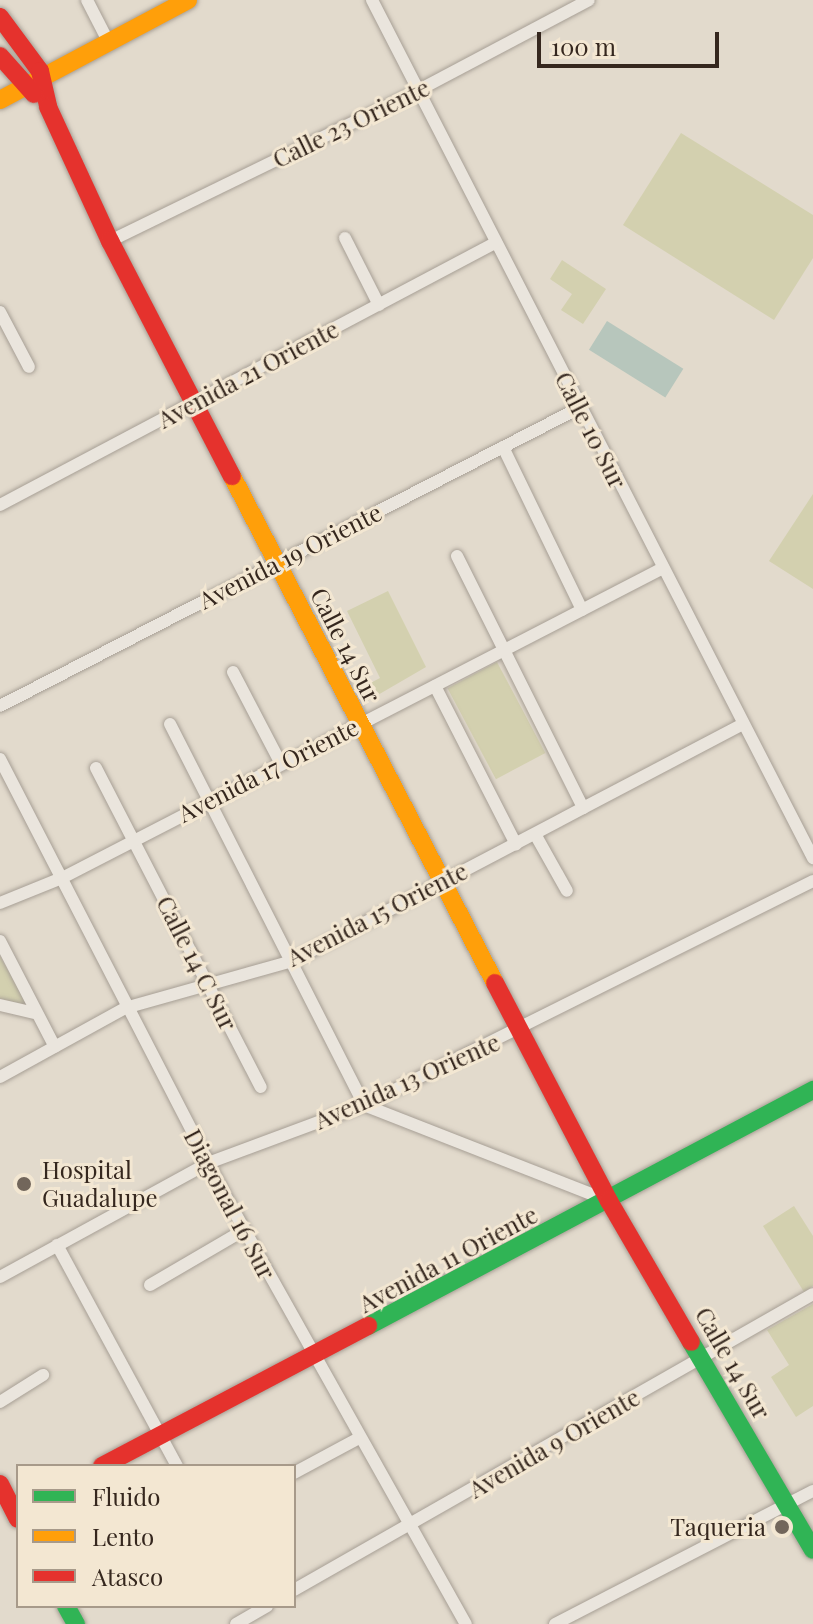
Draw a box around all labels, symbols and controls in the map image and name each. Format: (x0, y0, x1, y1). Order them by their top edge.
scale bar (541, 16, 723, 66)
text: 100 m (551, 30, 616, 62)
street label: Calle 23 Oriente (268, 73, 434, 173)
street label: Avenida 21 Oriente (153, 314, 343, 434)
street label: Calle 10 Sur (549, 367, 633, 493)
street label: Avenida 19 Oriente (194, 497, 386, 615)
street label: Calle 14 Sur (305, 583, 387, 707)
street label: Avenida 17 Oriente (173, 712, 363, 828)
street label: Avenida 15 Oriente (282, 856, 472, 972)
street label: Calle 14 C Sur (151, 891, 243, 1035)
street label: Avenida 13 Oriente (310, 1027, 504, 1135)
street label: Diagonal 16 Sur (178, 1124, 282, 1284)
place label: Hospital Guadalupe (42, 1156, 158, 1212)
marker: Hospital Guadalupe (13, 1173, 35, 1195)
street label: Avenida 11 Oriente (354, 1200, 542, 1318)
street label: Calle 14 Sur (689, 1302, 777, 1424)
street label: Avenida 9 Oriente (463, 1382, 645, 1504)
legend (16, 1464, 296, 1608)
text: Fluido (92, 1480, 160, 1512)
place label: Taqueria (670, 1513, 766, 1541)
marker: Taqueria (773, 1518, 791, 1536)
text: Lento (92, 1520, 154, 1552)
text: Atasco (92, 1560, 163, 1592)

